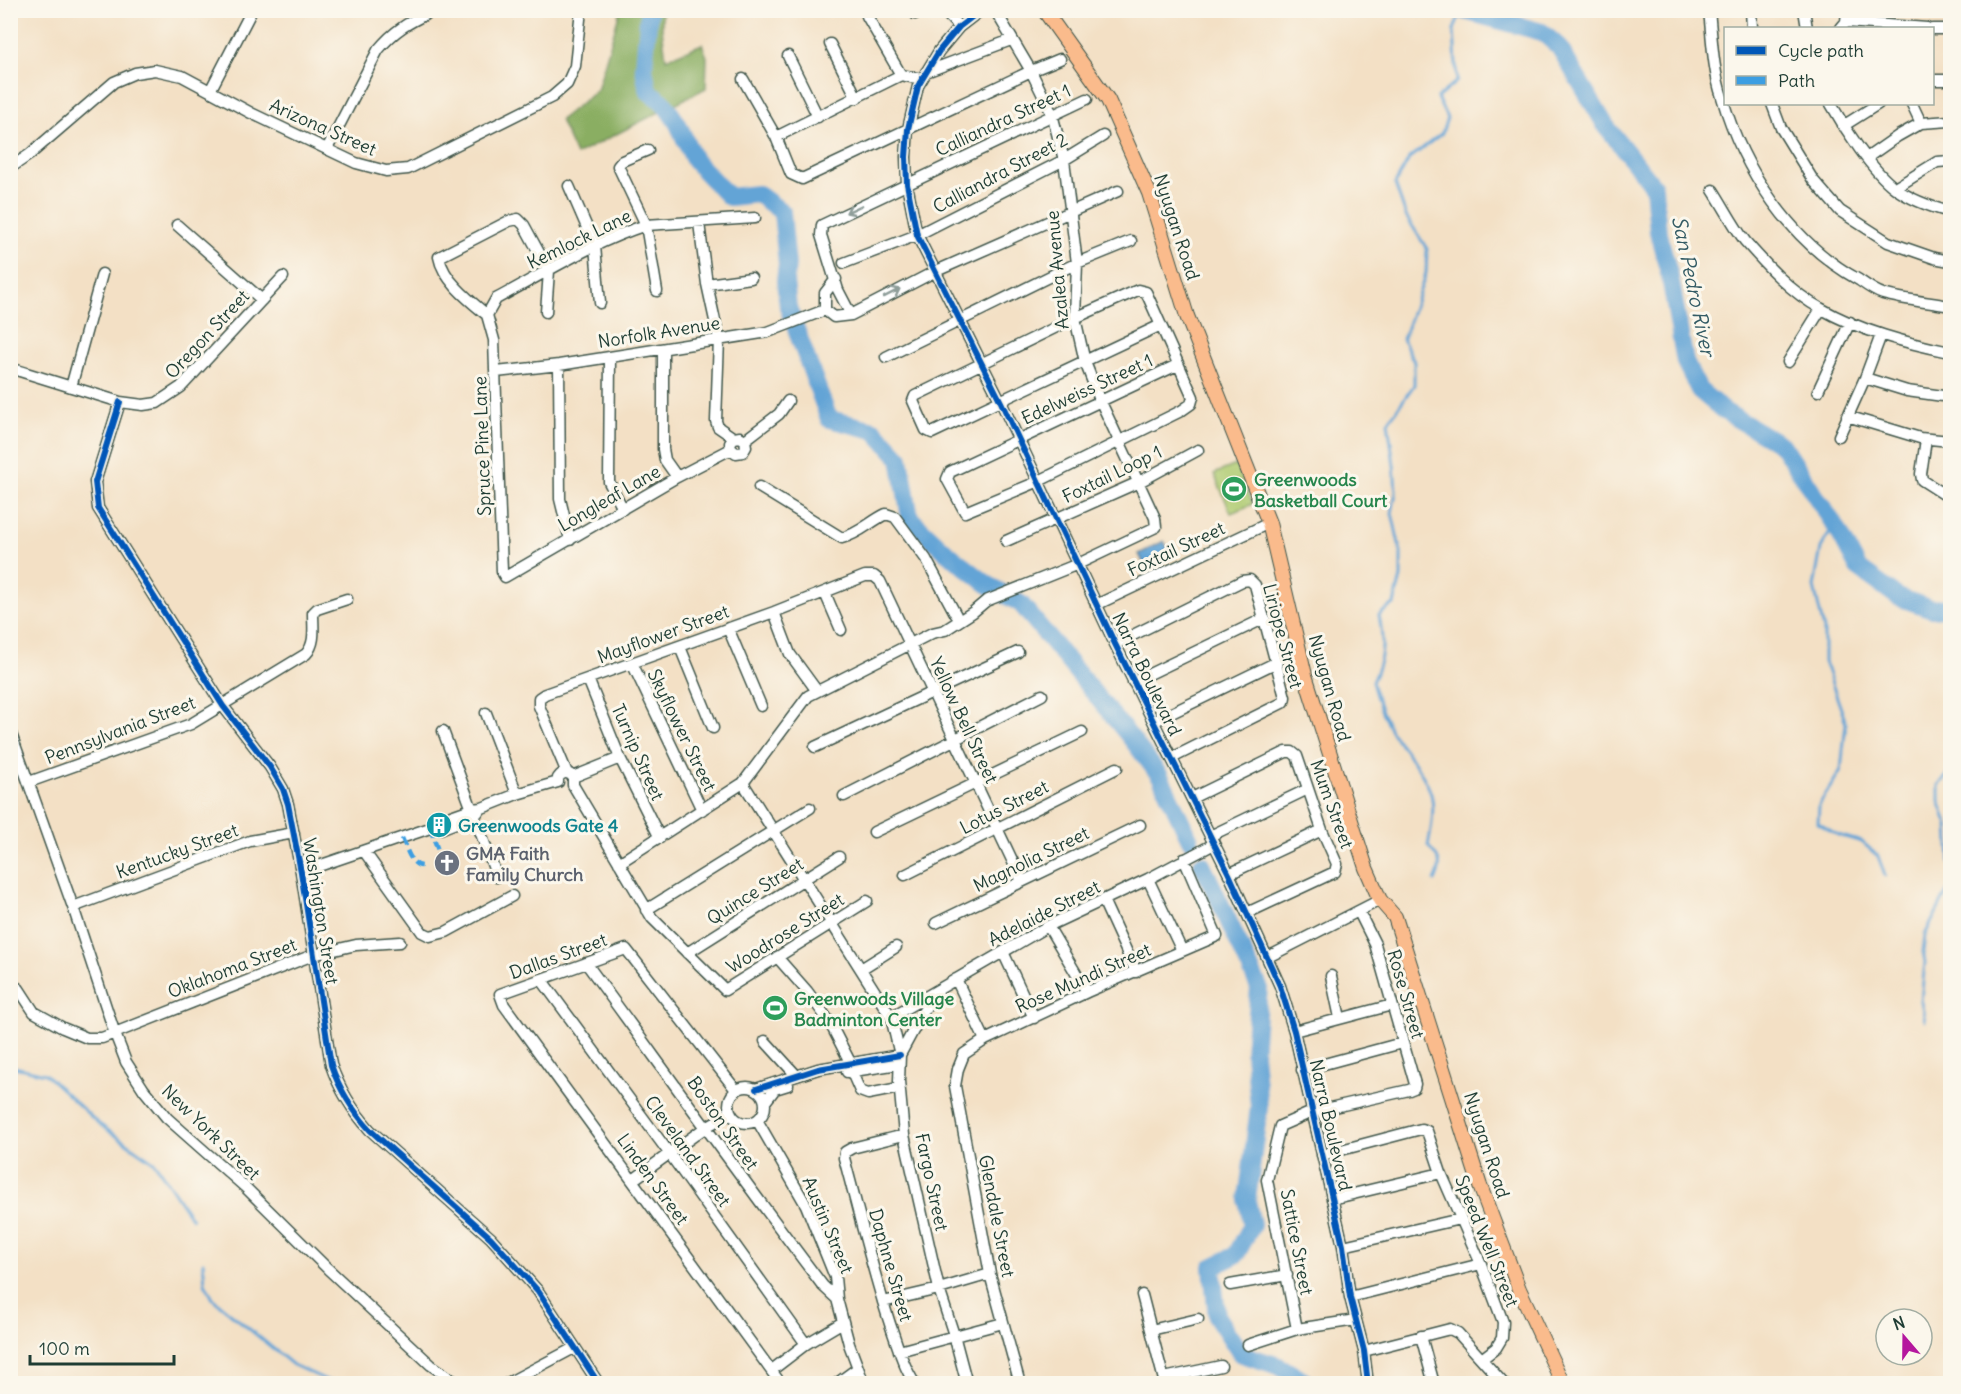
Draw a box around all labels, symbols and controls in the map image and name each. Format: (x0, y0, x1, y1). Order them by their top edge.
legend (1724, 27, 1934, 105)
text: Cycle path (1778, 39, 1864, 62)
text: Path (1778, 69, 1815, 92)
street label: Calliandra Street 1 (932, 79, 1074, 161)
street label: Arizona Street (266, 93, 380, 161)
street label: Calliandra Street 2 (929, 128, 1071, 218)
street label: Nyugan Road (1149, 171, 1205, 283)
one-way arrow (845, 203, 863, 215)
street label: Kemlock Lane (523, 204, 635, 274)
street label: Azalea Avenue (1040, 210, 1074, 330)
water label: San Pedro River (1667, 214, 1722, 361)
street label: Oregon Street (160, 285, 254, 383)
one-way arrow (883, 287, 901, 298)
street label: Norfolk Avenue (596, 311, 722, 353)
street label: Edelweiss Street 1 (1018, 348, 1156, 430)
street label: Spruce Pine Lane (468, 376, 496, 516)
street label: Foxtail Loop 1 (1058, 440, 1166, 508)
street label: Longleaf Lane (554, 459, 664, 537)
place label: Greenwoods Basketball Court (1254, 468, 1388, 512)
sports icon: Greenwoods Basketball Court (1219, 474, 1249, 504)
street label: Foxtail Street (1124, 516, 1228, 582)
street label: Liriope Street (1258, 581, 1308, 691)
street label: Mayflower Street (594, 600, 732, 668)
street label: Narra Boulevard (1107, 609, 1187, 740)
street label: Nyugan Road (1304, 632, 1356, 745)
street label: Yellow Bell Street (925, 653, 1003, 787)
street label: Skyflower Street (643, 665, 721, 795)
street label: Pennsylvania Street (42, 691, 198, 769)
street label: Turnip Street (607, 700, 669, 804)
street label: Mum Street (1305, 756, 1359, 852)
street label: Lotus Street (956, 775, 1052, 839)
building icon: Greenwoods Gate 4 (424, 810, 454, 840)
place label: Greenwoods Gate 4 (458, 814, 619, 837)
street label: Kentucky Street (113, 818, 241, 884)
street label: Magnolia Street (969, 821, 1093, 897)
street label: Washington Street (298, 836, 344, 986)
place label: GMA Faith Family Church (466, 842, 584, 886)
church icon: GMA Faith Family Church (432, 848, 462, 878)
street label: Quince Street (703, 852, 807, 930)
street label: Adelaide Street (984, 875, 1104, 951)
street label: Woodrose Street (722, 888, 848, 978)
street label: Dallas Street (506, 928, 610, 984)
street label: Oklahoma Street (164, 933, 300, 1003)
street label: Rose Mundi Street (1012, 938, 1154, 1018)
street label: Rose Street (1382, 947, 1430, 1041)
place label: Greenwoods Village Badminton Center (794, 987, 955, 1031)
sports icon: Greenwoods Village Badminton Center (760, 993, 790, 1023)
street label: Narra Boulevard (1305, 1057, 1357, 1193)
street label: Boston Street (682, 1072, 764, 1174)
street label: New York Street (157, 1079, 265, 1185)
street label: Nyugan Road (1459, 1089, 1515, 1201)
street label: Cleveland Street (640, 1091, 736, 1211)
street label: Linden Street (612, 1129, 694, 1229)
street label: Fargo Street (910, 1131, 954, 1233)
street label: Glendale Street (974, 1153, 1020, 1279)
street label: Speed Well Street (1450, 1172, 1524, 1310)
street label: Austin Street (797, 1173, 859, 1277)
street label: Sattice Street (1275, 1187, 1319, 1297)
street label: Daphne Street (864, 1206, 918, 1324)
north arrow (1874, 1307, 1934, 1367)
text: N (1890, 1312, 1907, 1334)
scale bar (30, 1328, 174, 1366)
text: 100 m (39, 1337, 90, 1360)

